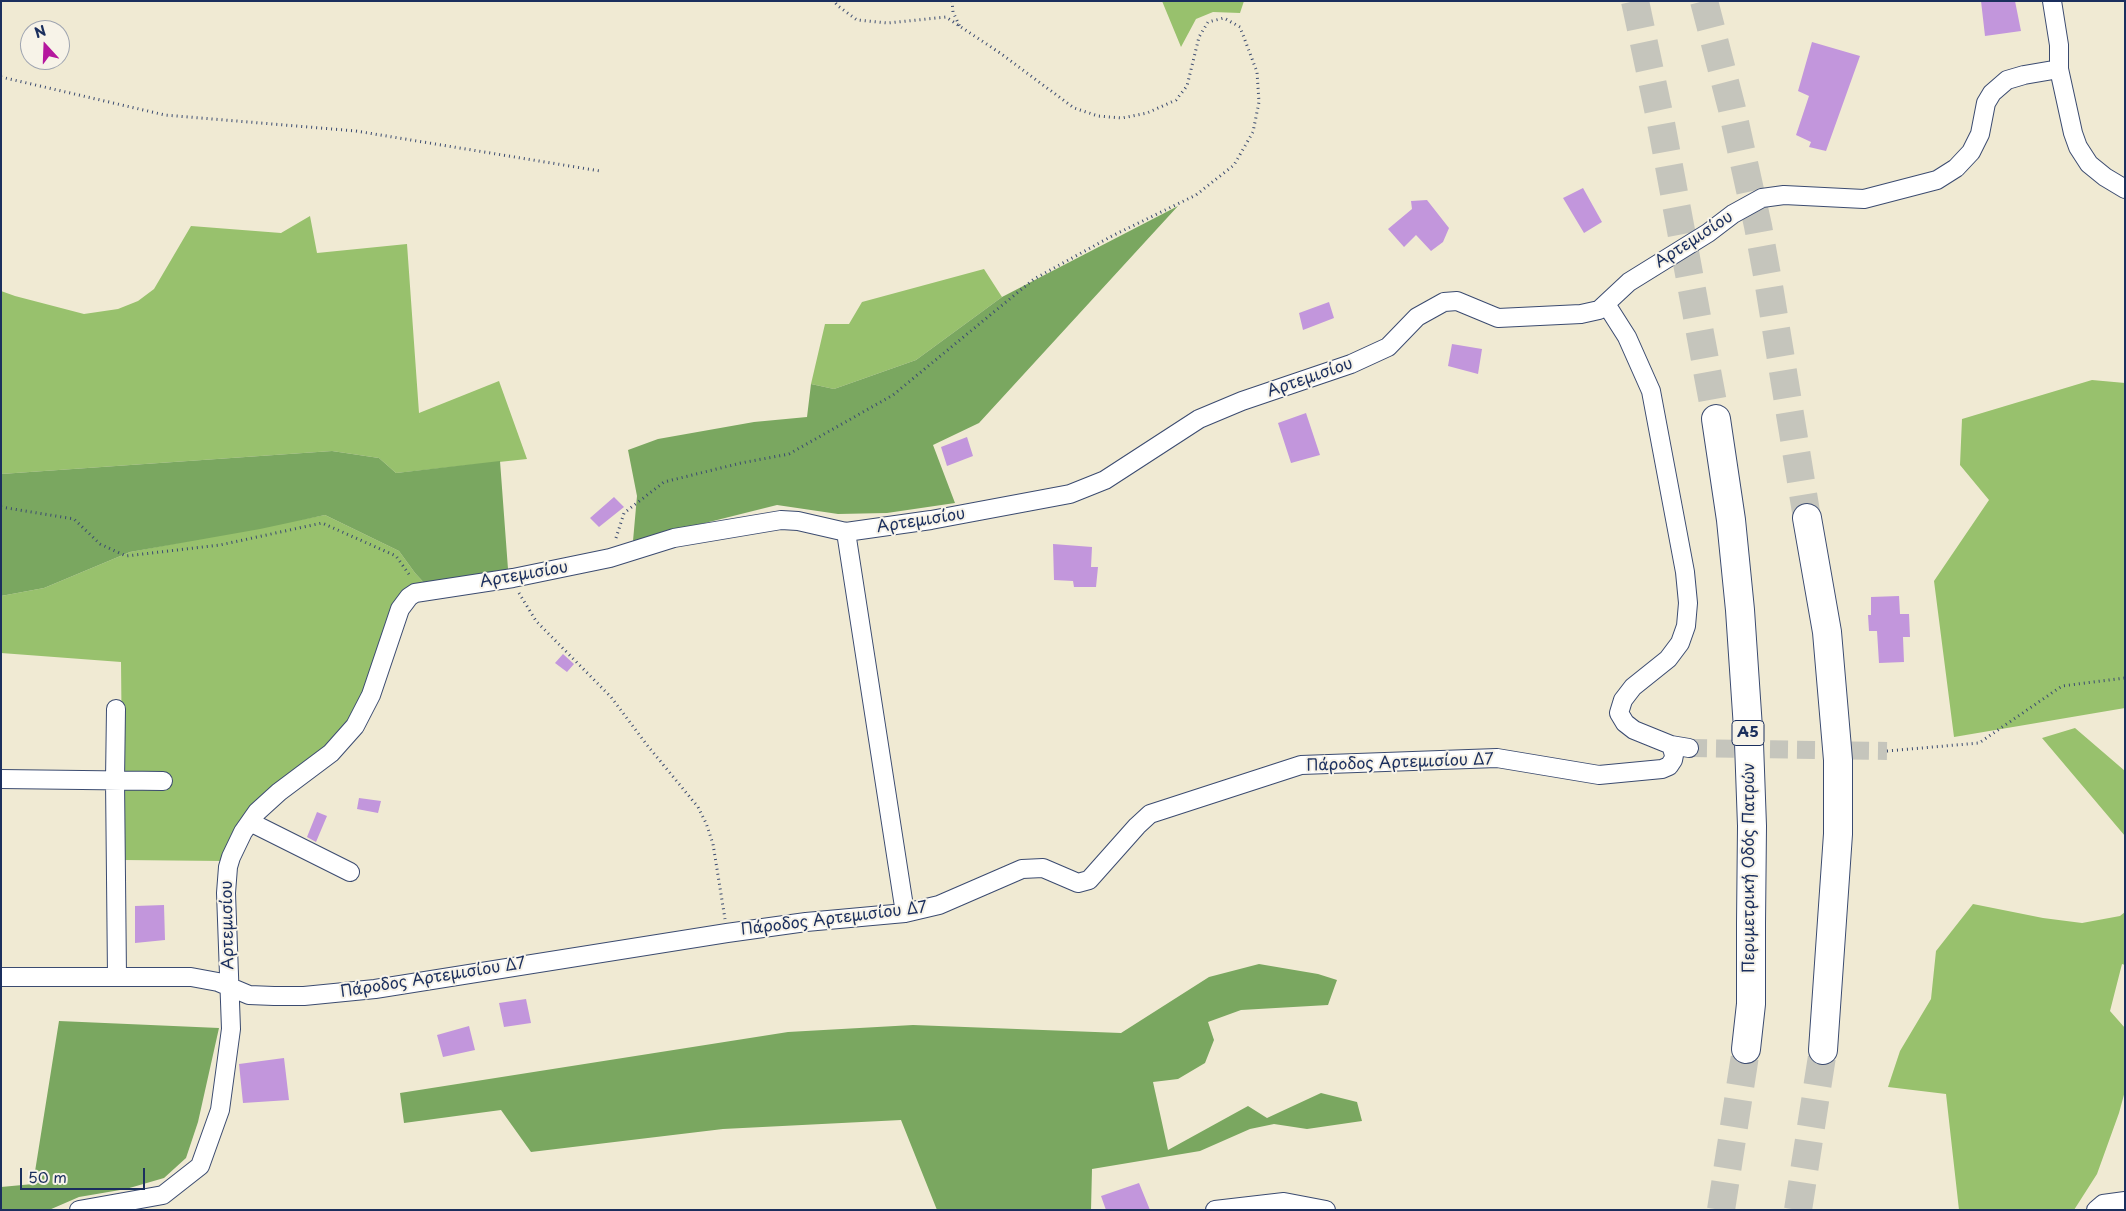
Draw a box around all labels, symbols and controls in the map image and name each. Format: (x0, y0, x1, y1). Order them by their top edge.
north arrow (20, 20, 70, 70)
text: N (31, 20, 49, 43)
street label: Αρτεμισίου (1651, 208, 1737, 272)
street label: Αρτεμισίου (1265, 354, 1355, 402)
street label: Αρτεμισίου (875, 505, 967, 537)
street label: Αρτεμισίου (478, 558, 570, 592)
road number: Α5 (1732, 720, 1764, 746)
street label: Πάροδος Αρτεμισίου Δ7 (1306, 750, 1494, 776)
street label: Περιμετρική Οδός Πατρών (1740, 762, 1760, 974)
street label: Αρτεμισίου (218, 880, 238, 970)
street label: Πάροδος Αρτεμισίου Δ7 (740, 898, 928, 940)
street label: Πάροδος Αρτεμισίου Δ7 (339, 954, 527, 1002)
scale bar (22, 1158, 148, 1190)
text: 50 m (28, 1165, 67, 1188)

